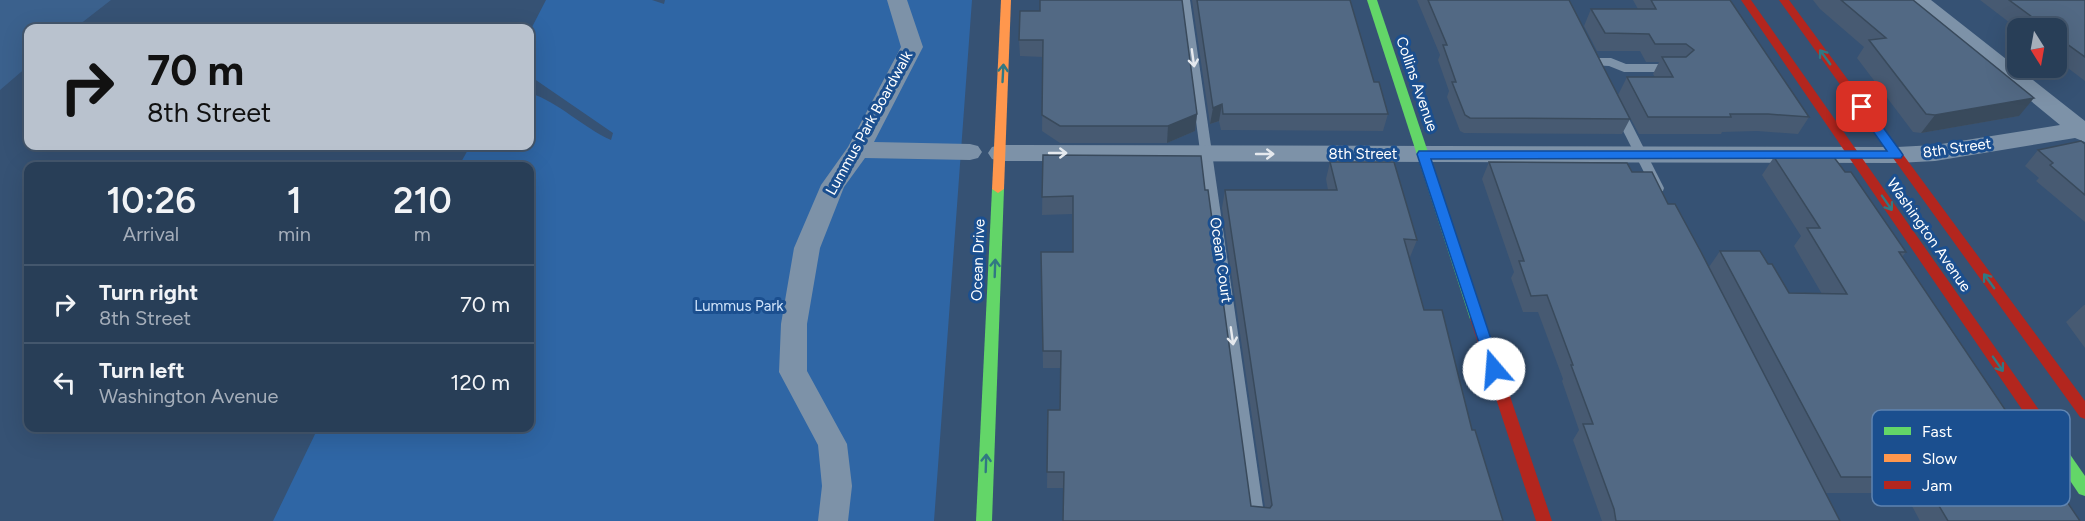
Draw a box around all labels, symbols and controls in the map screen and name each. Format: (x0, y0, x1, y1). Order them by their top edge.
north arrow (2007, 18, 2067, 78)
map controls (2007, 18, 2067, 78)
street label: Collins Avenue (1392, 34, 1442, 134)
text: 70 m (147, 45, 244, 96)
street label: Lummus Park Boardwalk (822, 47, 917, 198)
icon: right (48, 48, 126, 126)
one-way arrow (1188, 48, 1199, 67)
one-way arrow (1819, 49, 1831, 65)
one-way arrow (997, 63, 1008, 83)
pin (1836, 81, 1887, 132)
icon: arrive (1845, 90, 1878, 123)
text: 8th Street (147, 96, 271, 129)
street label: 8th Street (1922, 134, 1993, 162)
street label: 8th Street (1329, 145, 1398, 163)
one-way arrow (1048, 147, 1068, 159)
one-way arrow (1254, 148, 1274, 160)
street label: Washington Avenue (1883, 175, 1975, 295)
text: 10:26 (106, 179, 196, 222)
text: 1 (287, 179, 302, 222)
text: 210 (393, 179, 452, 222)
one-way arrow (1881, 195, 1893, 211)
street label: Ocean Court (1206, 216, 1236, 304)
street label: Ocean Drive (968, 219, 988, 301)
text: Arrival (123, 222, 179, 246)
text: min (278, 222, 311, 246)
text: m (414, 222, 431, 246)
one-way arrow (989, 258, 1000, 278)
one-way arrow (1983, 274, 1995, 290)
text: Turn right (99, 279, 198, 306)
icon: right (48, 288, 81, 321)
text: 70 m (460, 291, 510, 318)
park label: Lummus Park (694, 297, 784, 315)
text: 8th Street (99, 306, 191, 330)
one-way arrow (1226, 326, 1237, 346)
position arrow (1462, 337, 1526, 401)
one-way arrow (1992, 355, 2004, 371)
text: Turn left (99, 357, 185, 384)
icon: left (48, 366, 81, 399)
text: 120 m (450, 369, 510, 396)
text: Washington Avenue (99, 384, 278, 408)
legend (1872, 410, 2070, 506)
text: Fast (1922, 422, 1952, 441)
text: Slow (1922, 449, 1957, 468)
one-way arrow (981, 453, 992, 473)
text: Jam (1922, 476, 1952, 495)

